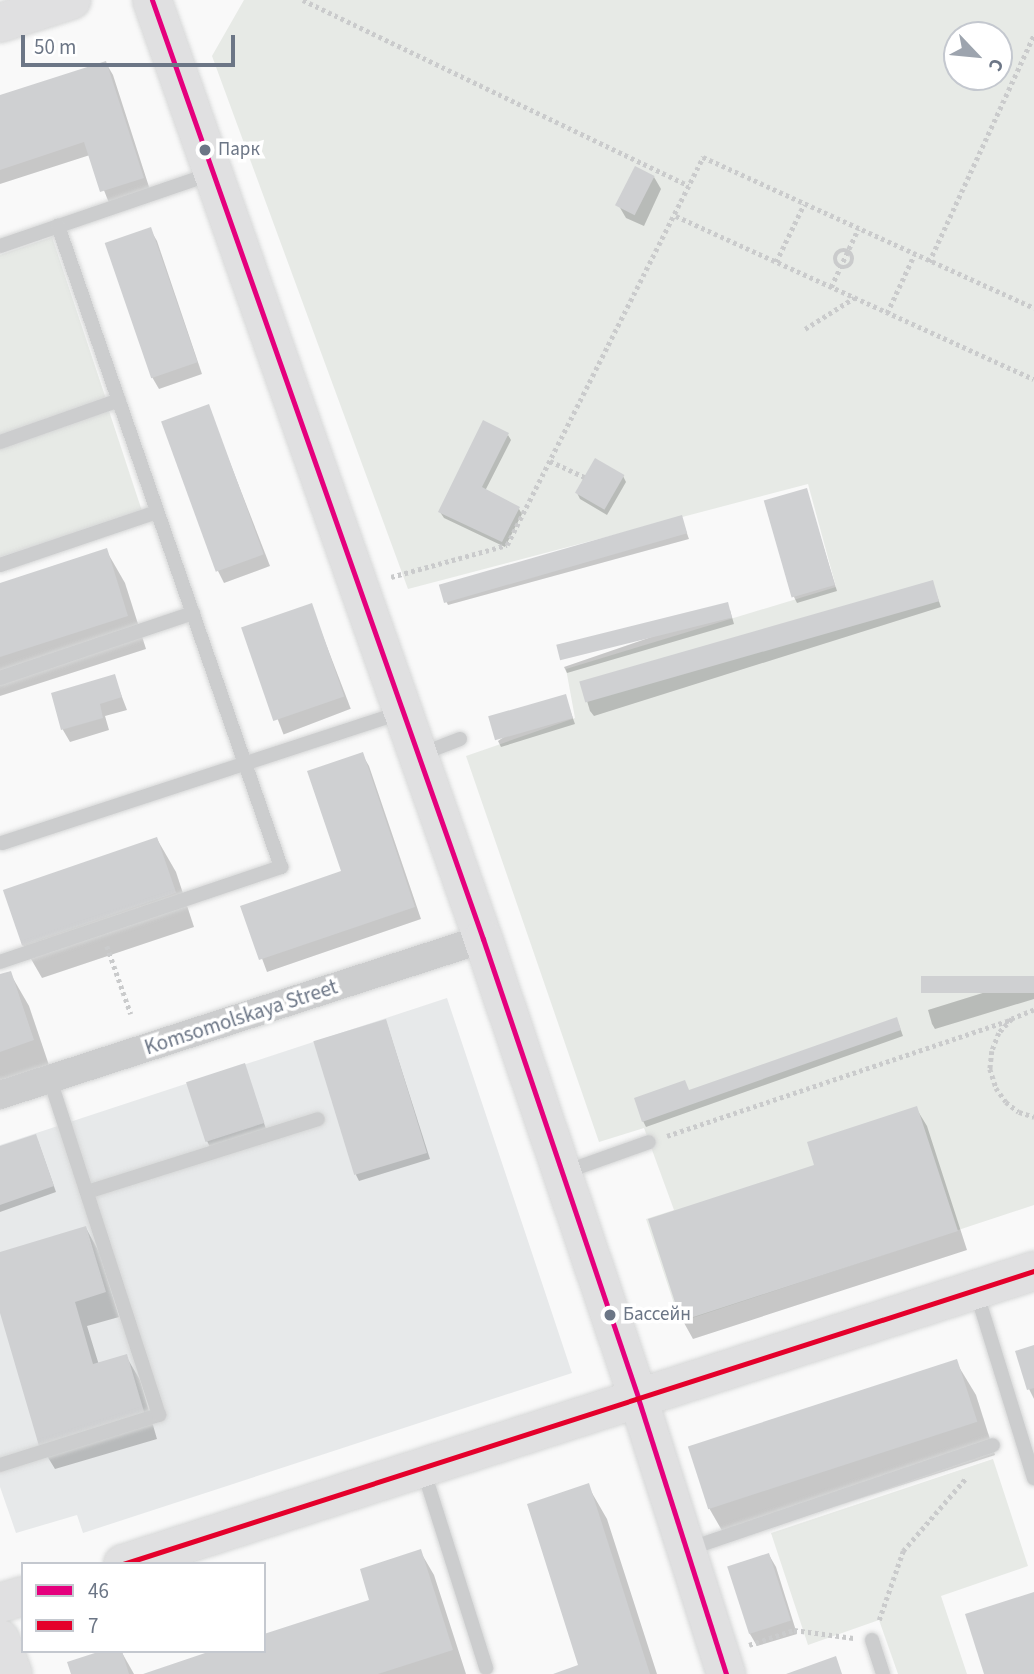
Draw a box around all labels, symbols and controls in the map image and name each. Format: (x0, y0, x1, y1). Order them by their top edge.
scale bar (24, 21, 238, 65)
north arrow (943, 21, 1013, 91)
text: 50 m (34, 32, 76, 62)
text: С (981, 54, 1010, 75)
place label: Парк (218, 139, 260, 161)
marker: Парк (198, 143, 212, 157)
street label: Komsomolskaya Street (141, 974, 341, 1060)
place label: Бассейн (623, 1304, 691, 1326)
marker: Бассейн (603, 1308, 617, 1322)
legend (21, 1562, 266, 1653)
text: 46 (88, 1576, 109, 1606)
text: 7 (88, 1611, 98, 1641)

